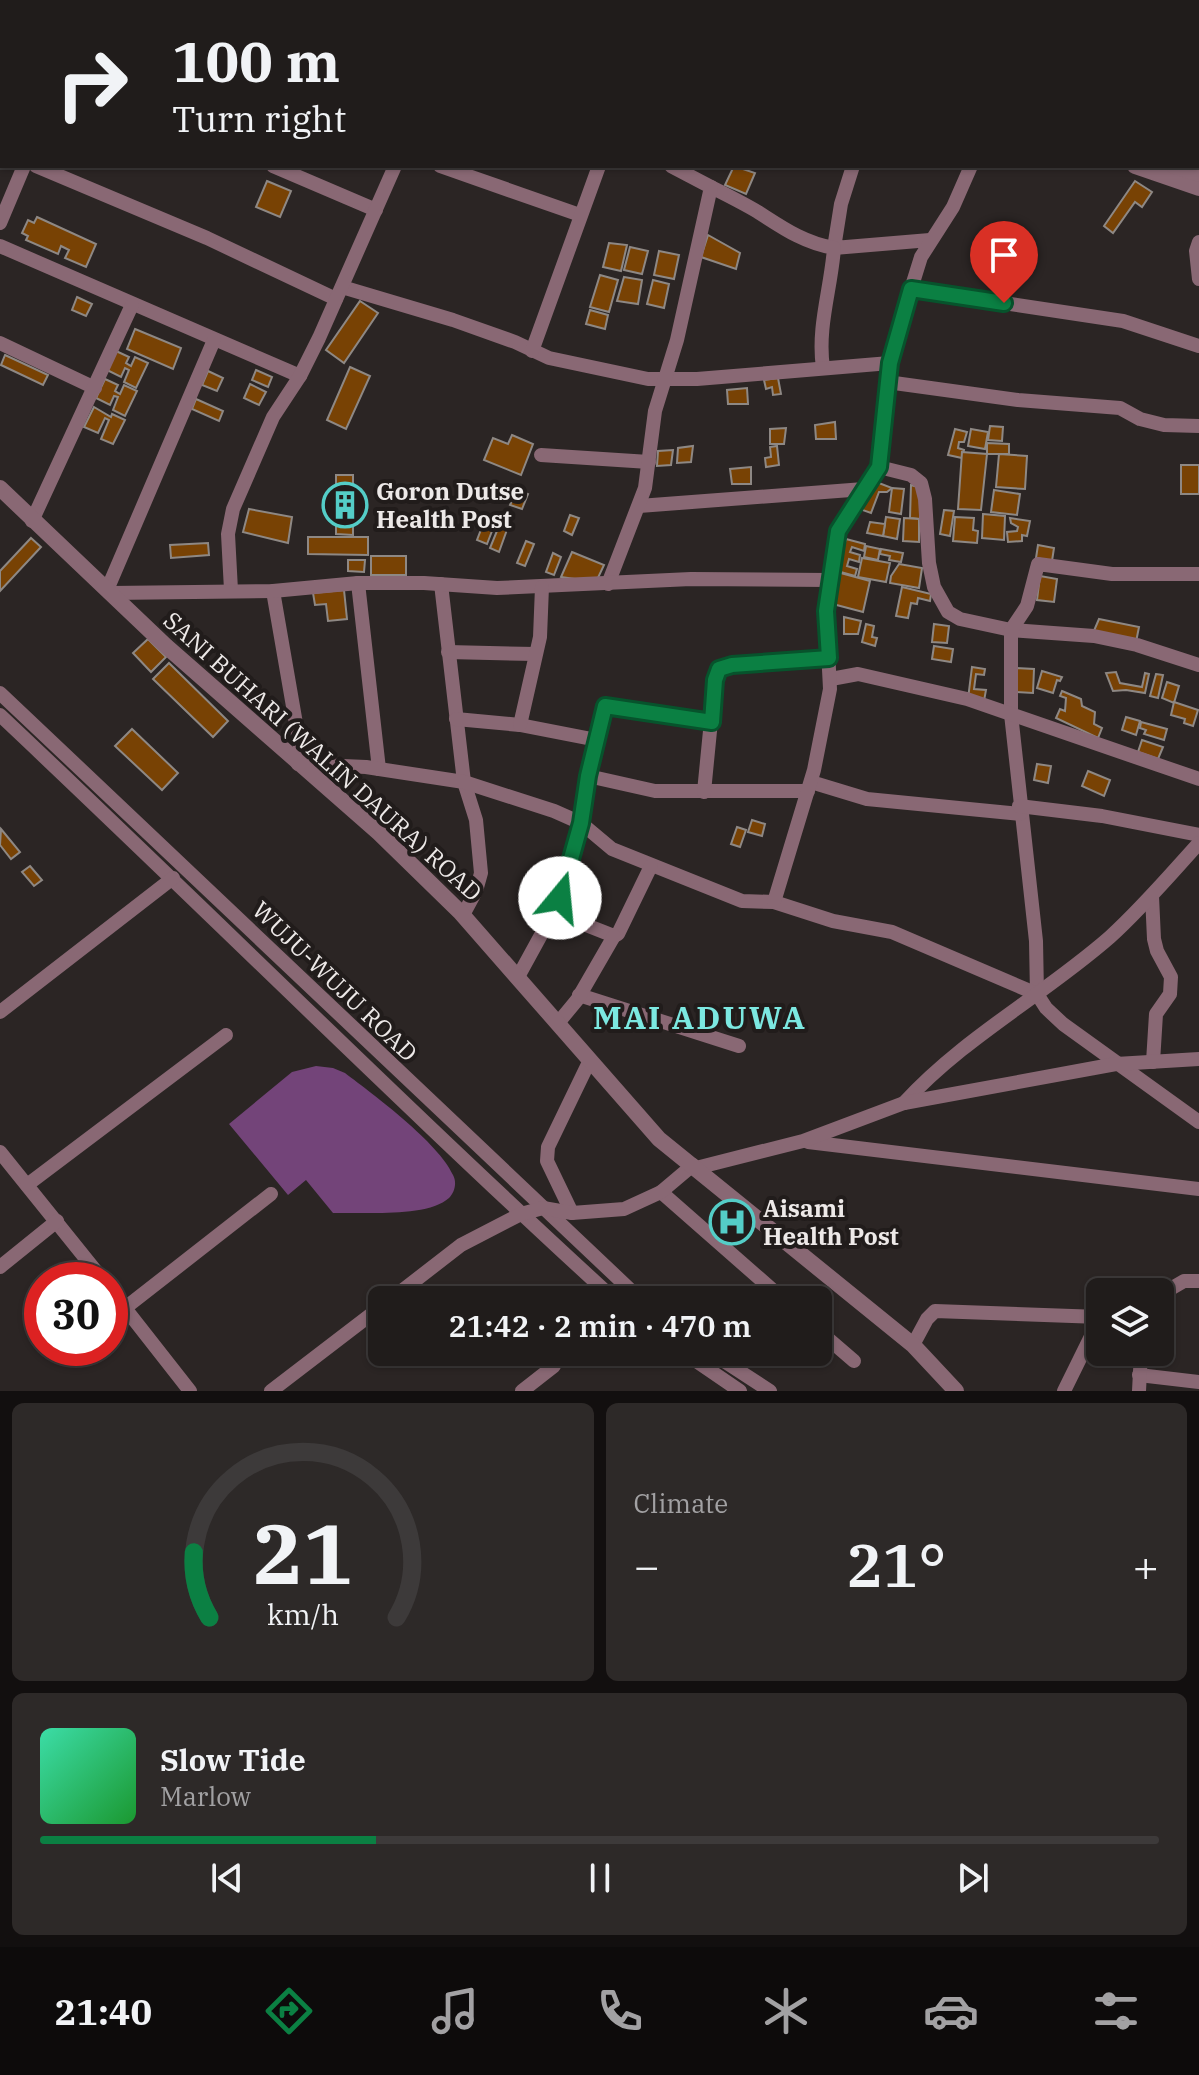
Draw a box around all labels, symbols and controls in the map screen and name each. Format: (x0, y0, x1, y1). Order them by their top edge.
text: 100 m (172, 25, 340, 97)
icon: right (40, 32, 144, 136)
text: Turn right (172, 95, 346, 142)
pin (970, 221, 1038, 303)
icon: arrive (982, 233, 1026, 277)
place label: Goron Dutse Health Post (376, 475, 524, 535)
building icon: Goron Dutse Health Post (321, 481, 369, 529)
street label: SANI BUHARI (WALIN DAURA) ROAD (157, 604, 489, 908)
position arrow (518, 856, 602, 940)
street label: WUJU-WUJU ROAD (246, 894, 424, 1068)
district label: MAI ADUWA (593, 996, 807, 1038)
place label: Aisami Health Post (763, 1192, 899, 1252)
hospital icon: Aisami Health Post (708, 1198, 756, 1246)
speed limit sign: 30 (24, 1262, 128, 1366)
map controls (1086, 1278, 1174, 1366)
button: layers (1086, 1278, 1174, 1366)
text: 21:42 · 2 min · 470 m (449, 1306, 751, 1345)
text: Climate (634, 1486, 728, 1520)
text: 21 (253, 1499, 353, 1607)
text: 21° (846, 1525, 946, 1604)
text: − (634, 1537, 660, 1594)
text: + (1133, 1537, 1159, 1594)
text: km/h (267, 1596, 339, 1633)
text: Slow Tide (160, 1740, 306, 1779)
text: Marlow (160, 1779, 251, 1813)
icon: previous (205, 1856, 249, 1900)
icon: pause (578, 1856, 622, 1900)
icon: next (951, 1856, 995, 1900)
icon: directions (261, 1983, 317, 2039)
icon: music (427, 1983, 483, 2039)
icon: phone (592, 1983, 648, 2039)
icon: climate (758, 1983, 814, 2039)
icon: car (923, 1983, 979, 2039)
icon: filters (1088, 1983, 1144, 2039)
text: 21:40 (55, 1988, 152, 2035)

